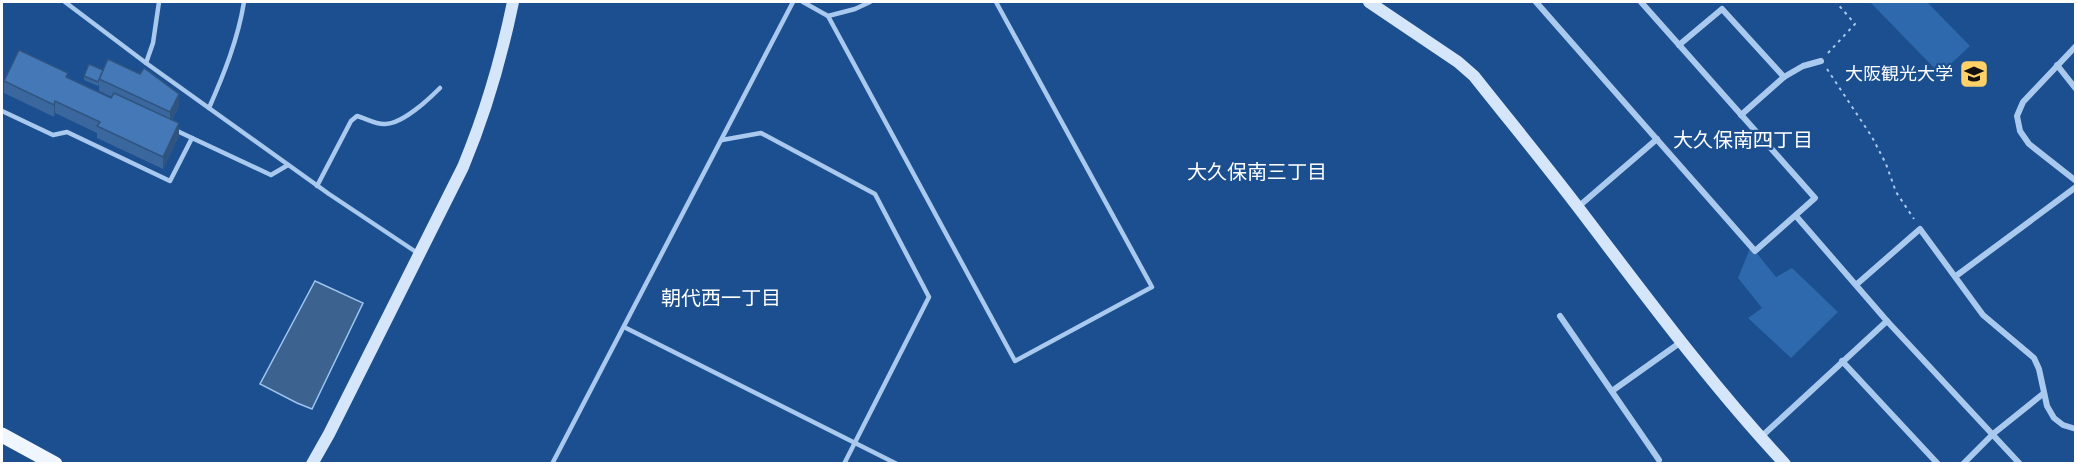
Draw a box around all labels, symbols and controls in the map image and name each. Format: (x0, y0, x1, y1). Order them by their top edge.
school or university icon: 大阪観光大学 (1958, 58, 1990, 90)
place label: 大阪観光大学 (1845, 63, 1953, 84)
district label: 大久保南四丁目 (1673, 128, 1813, 152)
district label: 大久保南三丁目 (1187, 160, 1327, 184)
district label: 朝代西一丁目 (661, 286, 781, 310)

